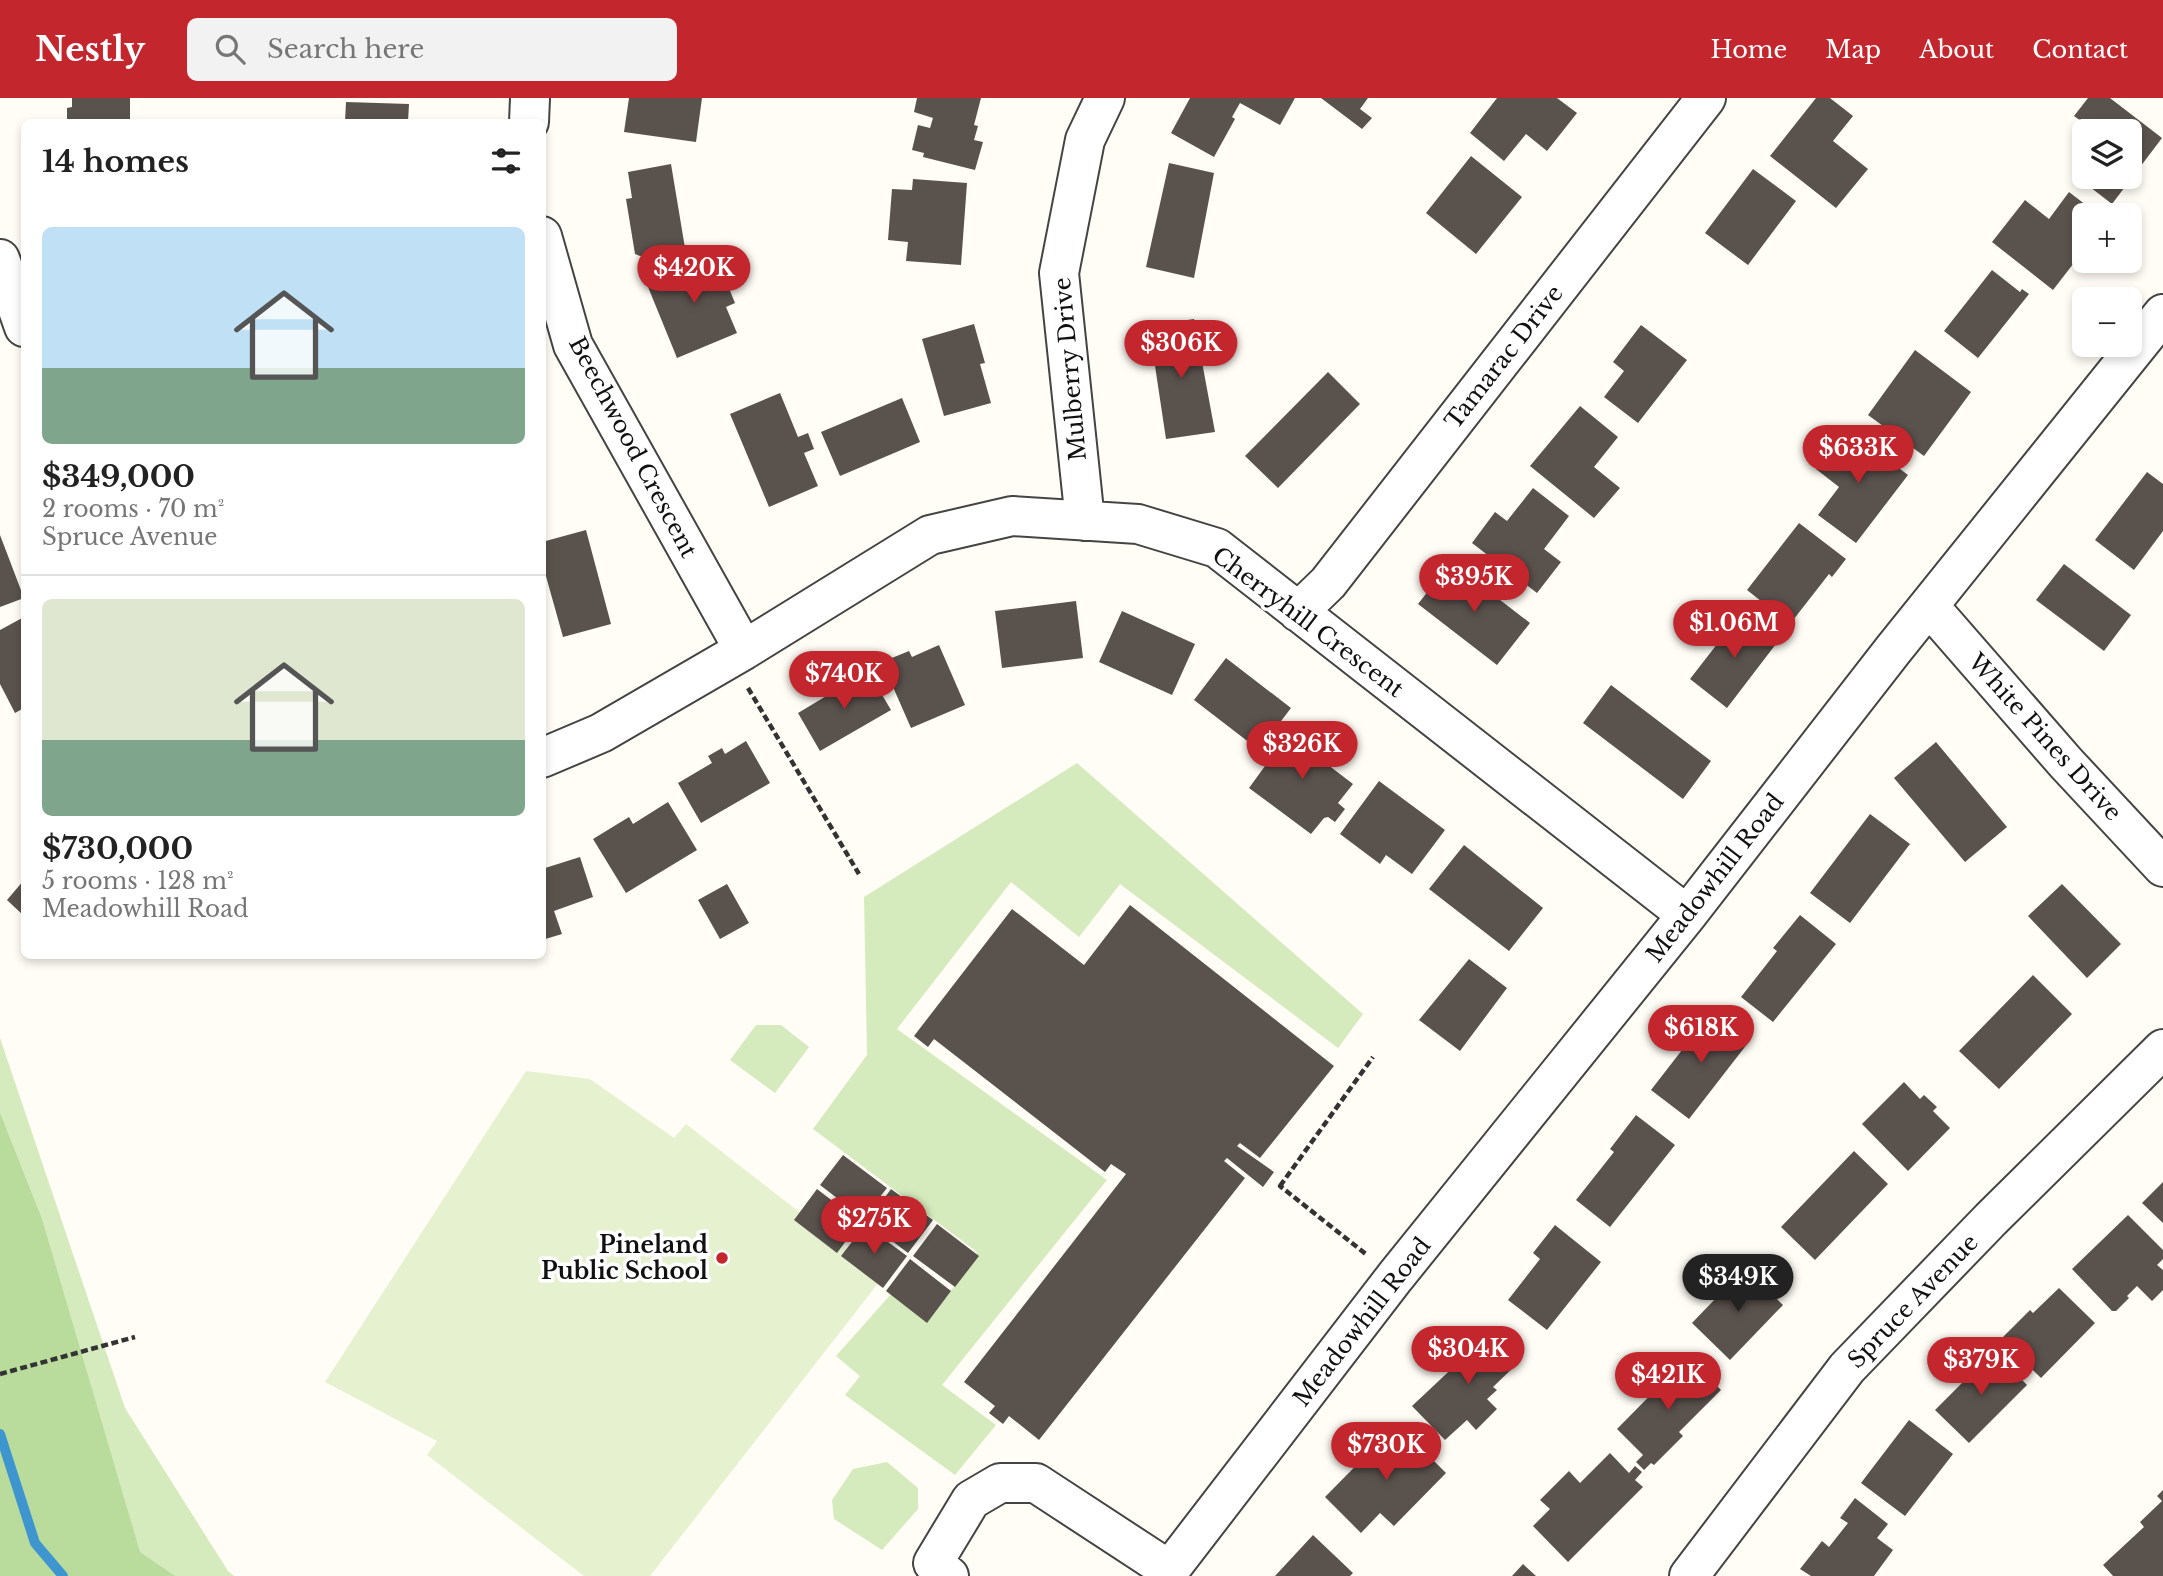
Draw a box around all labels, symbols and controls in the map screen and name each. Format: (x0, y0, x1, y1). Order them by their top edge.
search box (187, 18, 677, 81)
text: Nestly (35, 29, 145, 70)
icon: search (211, 30, 249, 68)
text: Search here (267, 33, 424, 65)
text: Home (1711, 35, 1787, 64)
text: Map (1825, 35, 1881, 64)
text: About (1919, 35, 1994, 64)
text: Contact (2032, 35, 2128, 64)
map controls (2072, 119, 2142, 357)
button: layers (2072, 119, 2142, 189)
icon: filters (487, 142, 525, 180)
text: 14 homes (42, 143, 189, 180)
button: + (2072, 203, 2142, 273)
pin: $420K (645, 246, 743, 305)
text: $420K (653, 254, 735, 282)
icon: home (221, 272, 347, 398)
street label: Mulberry Drive (1048, 276, 1092, 462)
street label: Tamarac Drive (1439, 280, 1569, 434)
button: − (2072, 287, 2142, 357)
pin: $306K (1132, 320, 1230, 380)
text: $306K (1140, 329, 1222, 357)
street label: Beechwood Crescent (563, 332, 703, 562)
pin: $633K (1809, 426, 1907, 485)
text: $633K (1819, 434, 1897, 462)
text: $349,000 (42, 458, 195, 495)
text: 2 rooms · 70 m² (42, 495, 224, 523)
text: Spruce Avenue (42, 523, 218, 551)
street label: Cherryhill Crescent (1207, 541, 1409, 703)
pin: $395K (1425, 554, 1523, 614)
text: $395K (1435, 563, 1513, 591)
pin: $1.06M (1677, 601, 1791, 660)
text: $1.06M (1689, 609, 1779, 637)
icon: home (221, 644, 347, 770)
street label: White Pines Drive (1962, 647, 2127, 826)
pin: $740K (795, 652, 893, 711)
text: $740K (805, 660, 883, 688)
pin: $326K (1253, 722, 1351, 781)
text: $326K (1263, 730, 1341, 758)
street label: Meadowhill Road (1640, 788, 1790, 968)
text: $730,000 (42, 830, 193, 867)
text: 5 rooms · 128 m² (42, 867, 234, 895)
text: Meadowhill Road (42, 895, 248, 923)
pin: $618K (1652, 1006, 1750, 1065)
text: $618K (1664, 1014, 1738, 1042)
pin: $275K (825, 1196, 923, 1256)
text: $275K (837, 1205, 911, 1233)
street label: Spruce Avenue (1842, 1228, 1984, 1374)
place label: Pineland Public School (541, 1231, 708, 1285)
street label: Meadowhill Road (1287, 1232, 1437, 1412)
marker: Pineland Public School (714, 1250, 730, 1266)
pin: $349K (1689, 1254, 1787, 1314)
text: $349K (1698, 1263, 1778, 1291)
pin: $304K (1419, 1326, 1517, 1386)
text: $304K (1427, 1335, 1509, 1363)
pin: $379K (1932, 1338, 2030, 1397)
text: $379K (1943, 1346, 2019, 1374)
pin: $421K (1619, 1352, 1717, 1412)
text: $421K (1631, 1361, 1705, 1389)
pin: $730K (1337, 1422, 1435, 1482)
text: $730K (1347, 1431, 1425, 1459)

